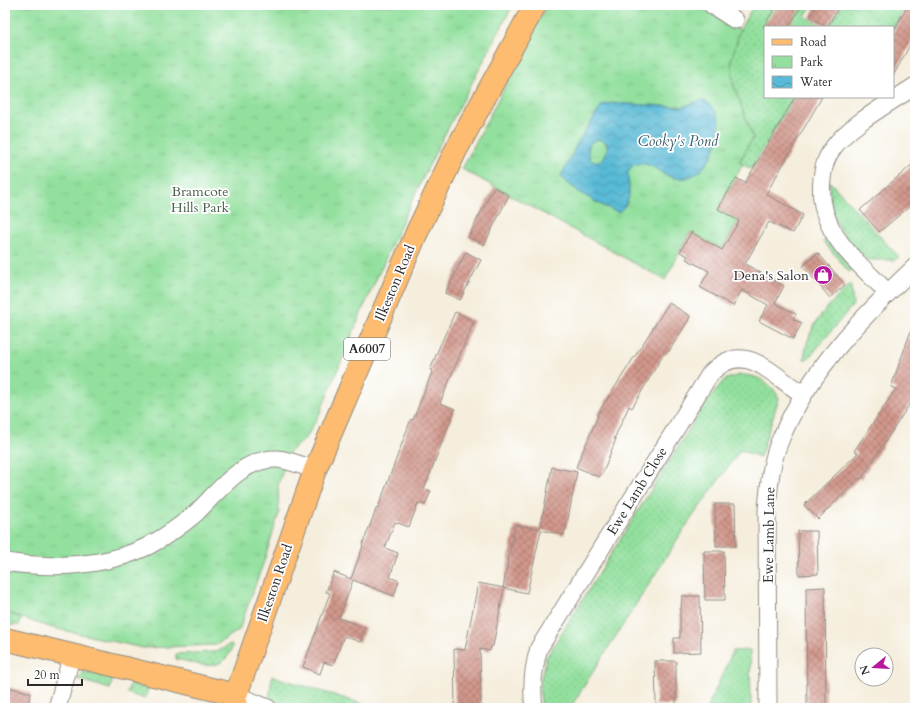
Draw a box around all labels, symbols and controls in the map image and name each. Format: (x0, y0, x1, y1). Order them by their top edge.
legend (764, 26, 894, 98)
text: Road (800, 34, 827, 50)
text: Park (800, 54, 824, 70)
text: Water (799, 74, 833, 90)
water label: Cooky's Pond (638, 131, 719, 151)
park label: Bramcote Hills Park (171, 182, 230, 217)
street label: Ilkeston Road (370, 241, 420, 324)
shop icon: Dena's Salon (812, 264, 834, 286)
place label: Dena's Salon (733, 266, 809, 285)
road number: A6007 (344, 338, 390, 360)
street label: Ewe Lamb Close (602, 443, 672, 539)
street label: Ewe Lamb Lane (759, 487, 779, 583)
street label: Ilkeston Road (253, 541, 297, 625)
north arrow (854, 647, 894, 687)
scale bar (28, 661, 82, 687)
text: N (856, 663, 874, 677)
text: 20 m (34, 667, 61, 683)

